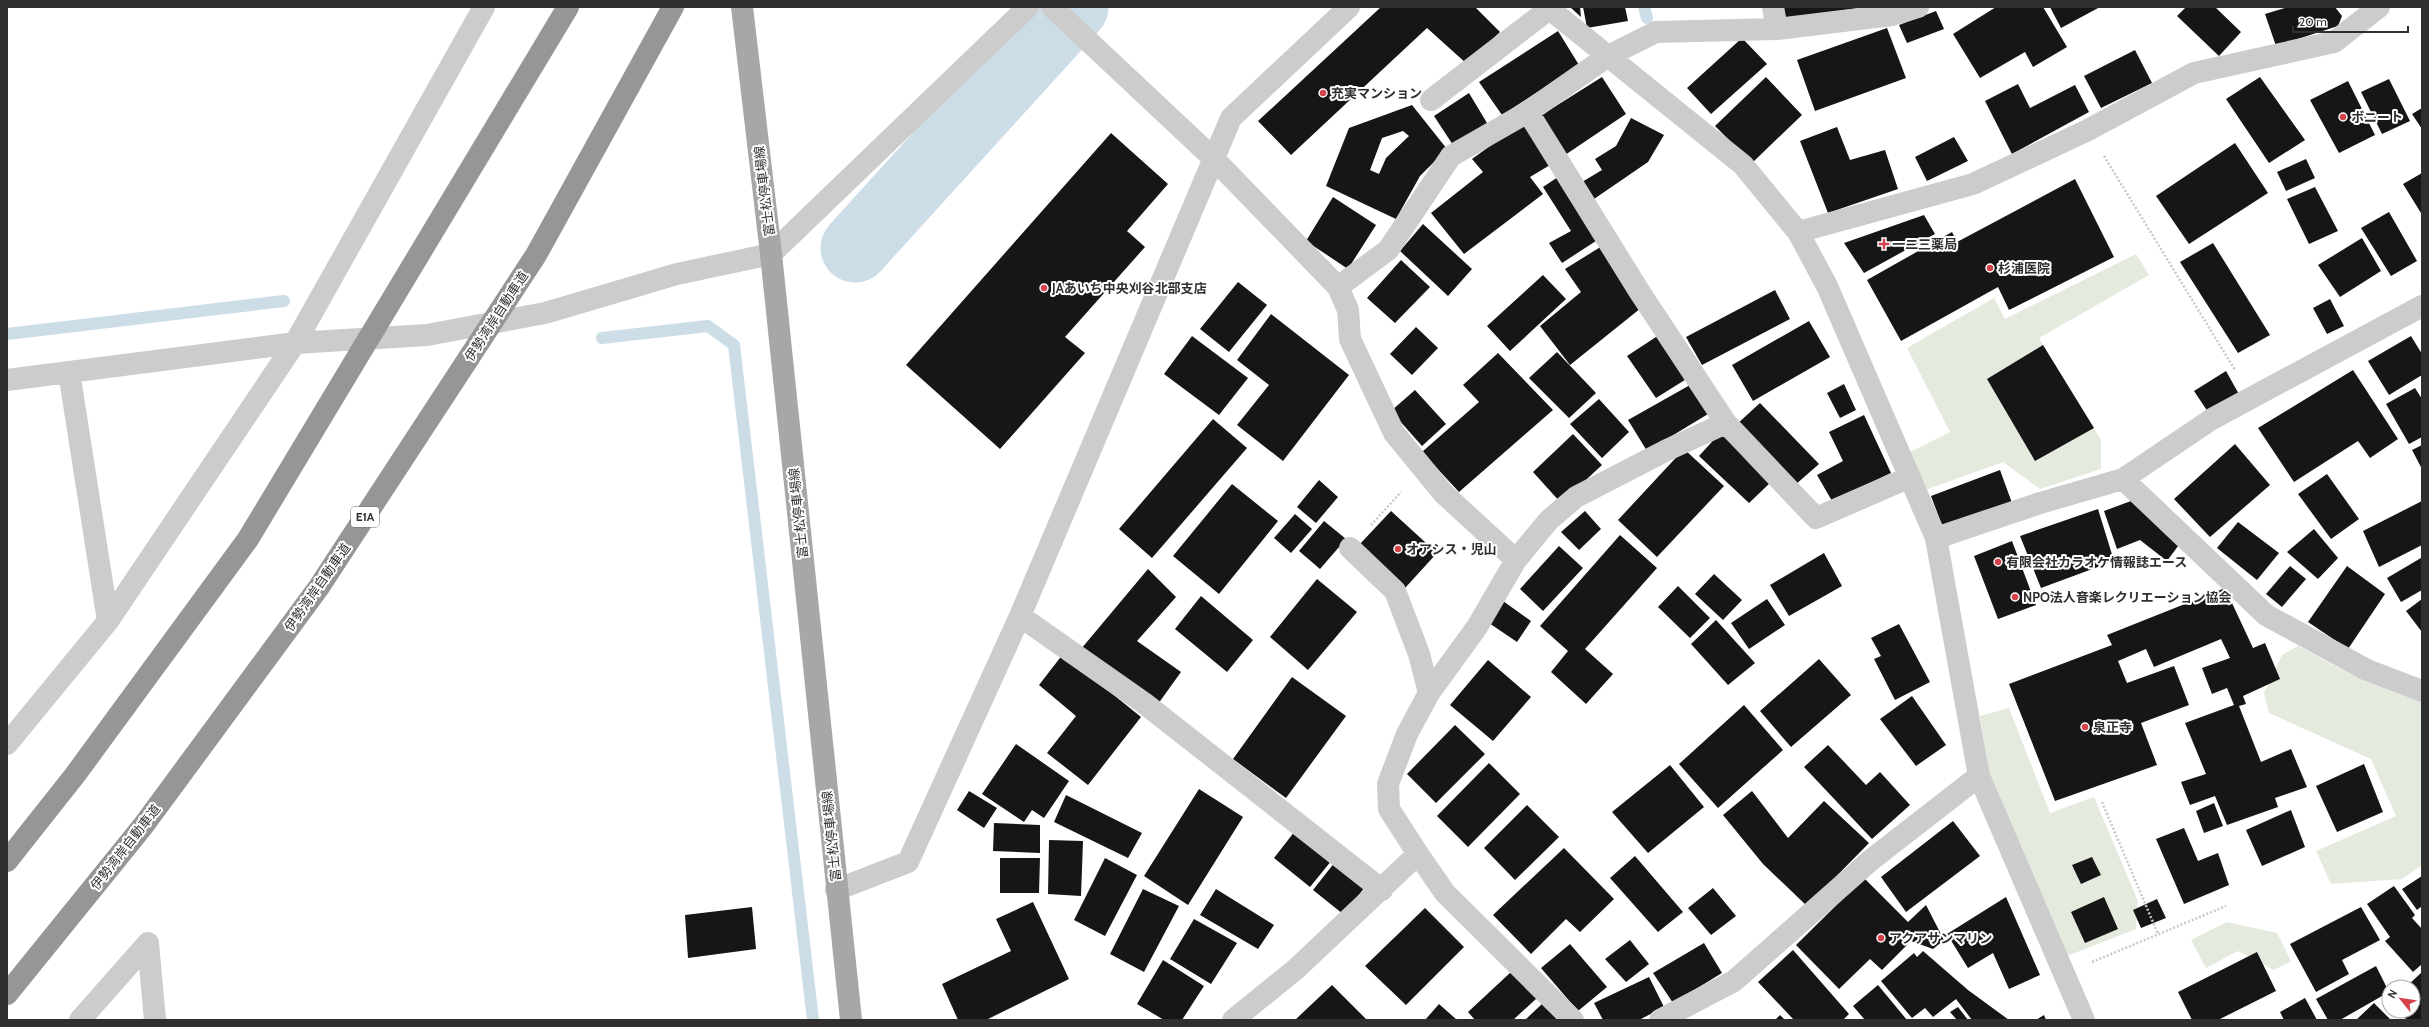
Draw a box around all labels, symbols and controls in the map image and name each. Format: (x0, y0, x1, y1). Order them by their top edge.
scale bar (2293, 8, 2408, 34)
text: 20 m (2299, 14, 2327, 29)
place label: 充実マンション (1331, 85, 1422, 101)
marker: 充実マンション (1318, 88, 1328, 98)
place label: ボニート (2351, 109, 2403, 125)
marker: ボニート (2338, 112, 2348, 122)
street label: 富士松停車場線 (751, 145, 777, 237)
place label: 一二三薬局 (1892, 236, 1957, 252)
marker: 一二三薬局 (1879, 239, 1889, 249)
place label: 杉浦医院 (1998, 260, 2050, 276)
marker: 杉浦医院 (1985, 263, 1995, 273)
street label: 伊勢湾岸自動車道 (461, 268, 531, 364)
place label: JAあいち中央刈谷北部支店 (1051, 280, 1207, 296)
marker: JAあいち中央刈谷北部支店 (1039, 283, 1049, 293)
street label: 富士松停車場線 (785, 467, 811, 559)
road number: E1A (351, 507, 379, 527)
street label: 伊勢湾岸自動車道 (281, 540, 353, 634)
place label: オアシス・児山 (1406, 541, 1496, 557)
marker: オアシス・児山 (1393, 544, 1403, 554)
place label: 有限会社カラオケ情報誌エース (2006, 554, 2187, 570)
marker: 有限会社カラオケ情報誌エース (1993, 557, 2003, 567)
place label: NPO法人音楽レクリエーション協会 (2023, 589, 2232, 605)
marker: NPO法人音楽レクリエーション協会 (2010, 592, 2020, 602)
place label: 泉正寺 (2093, 719, 2132, 735)
marker: 泉正寺 (2080, 722, 2090, 732)
street label: 富士松停車場線 (818, 790, 844, 882)
street label: 伊勢湾岸自動車道 (87, 801, 163, 893)
place label: アクアサンマリン (1889, 930, 1992, 946)
marker: アクアサンマリン (1876, 933, 1886, 943)
north arrow (2381, 979, 2421, 1019)
text: N (2384, 987, 2400, 1001)

